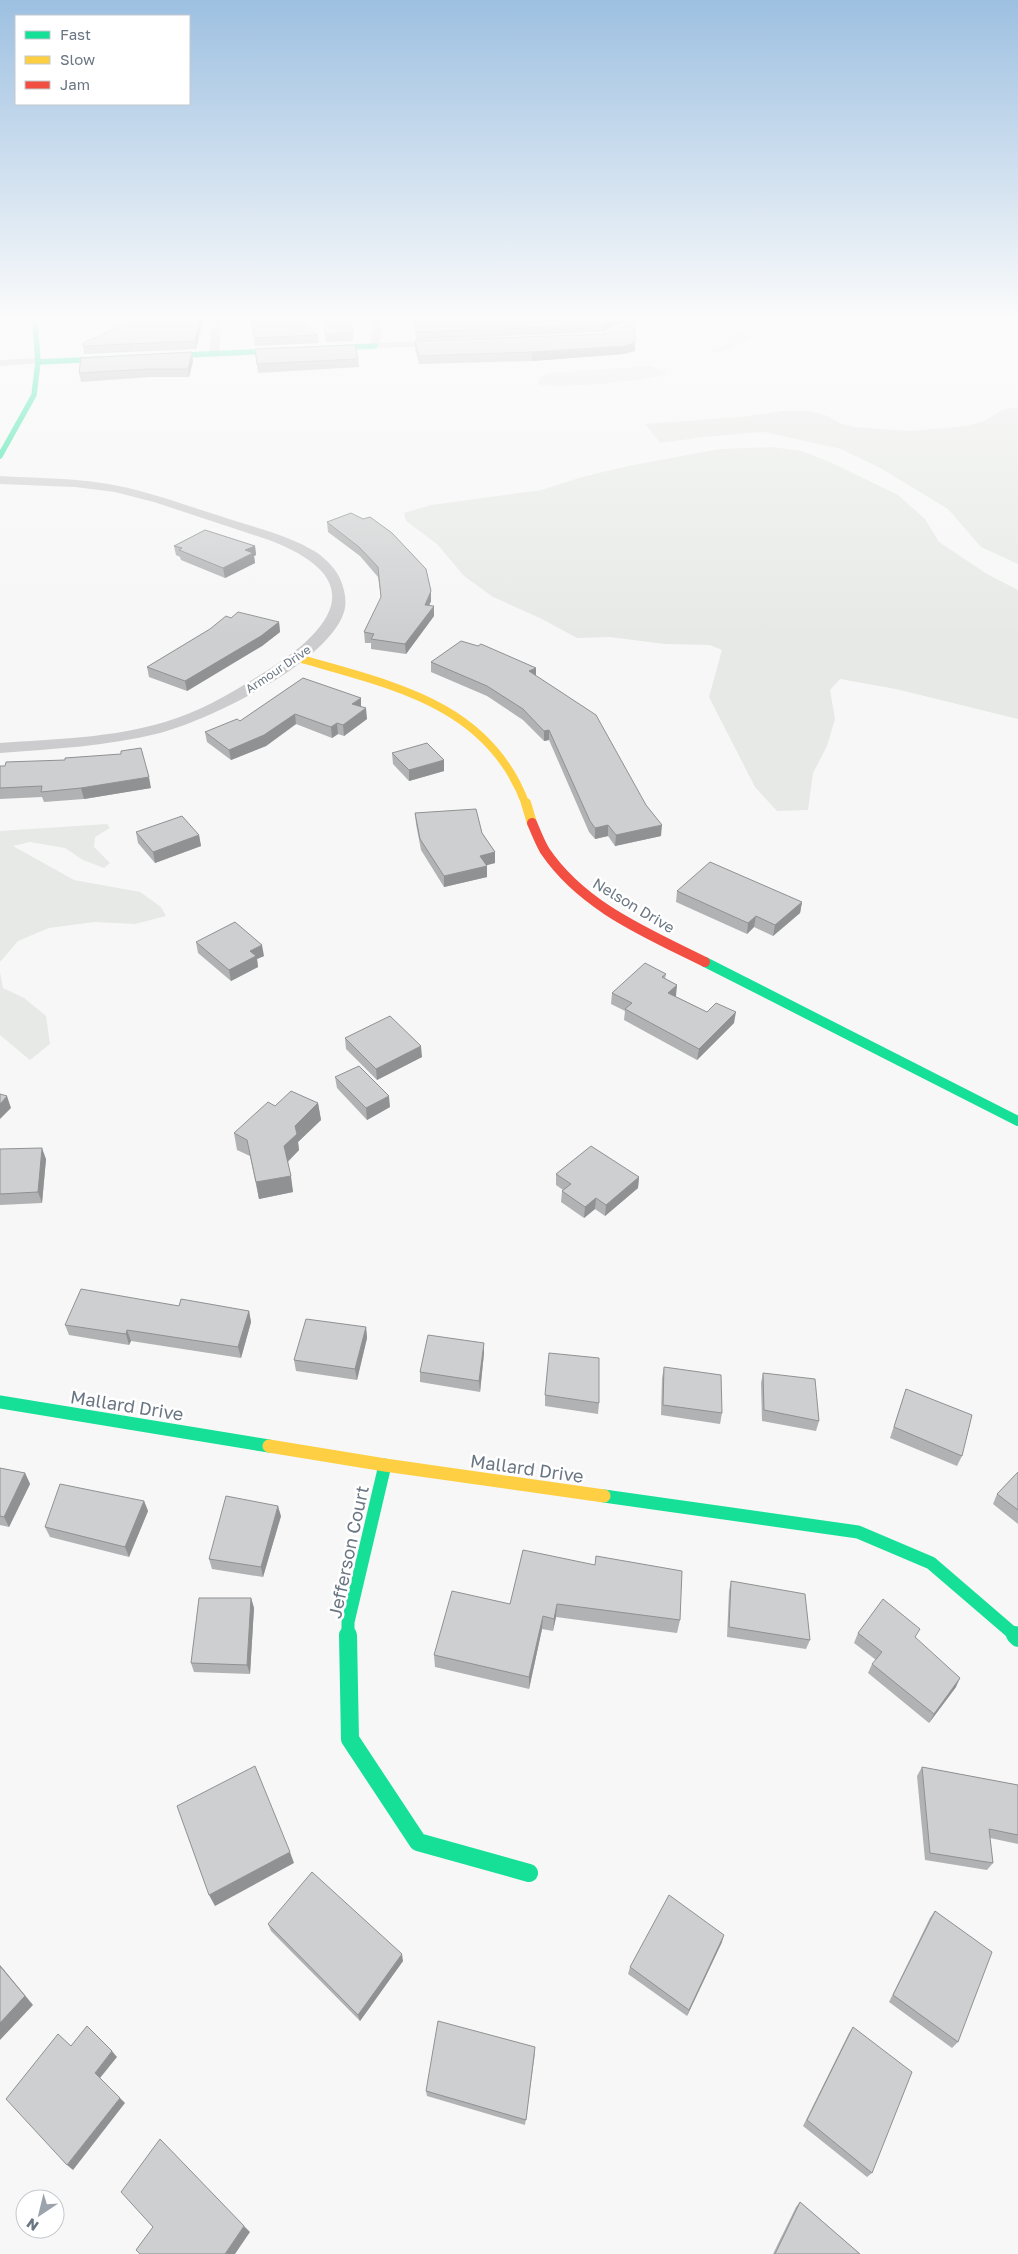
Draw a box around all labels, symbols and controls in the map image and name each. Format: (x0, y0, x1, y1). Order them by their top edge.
legend (15, 15, 190, 105)
text: Fast (60, 25, 91, 43)
text: Slow (60, 50, 95, 68)
text: Jam (60, 75, 90, 93)
street label: Armour Drive (243, 642, 313, 696)
street label: Nelson Drive (590, 874, 678, 937)
street label: Mallard Drive (69, 1385, 185, 1425)
street label: Mallard Drive (469, 1449, 585, 1487)
street label: Jefferson Court (323, 1484, 373, 1620)
north arrow (15, 2189, 65, 2239)
text: N (23, 2215, 41, 2235)

